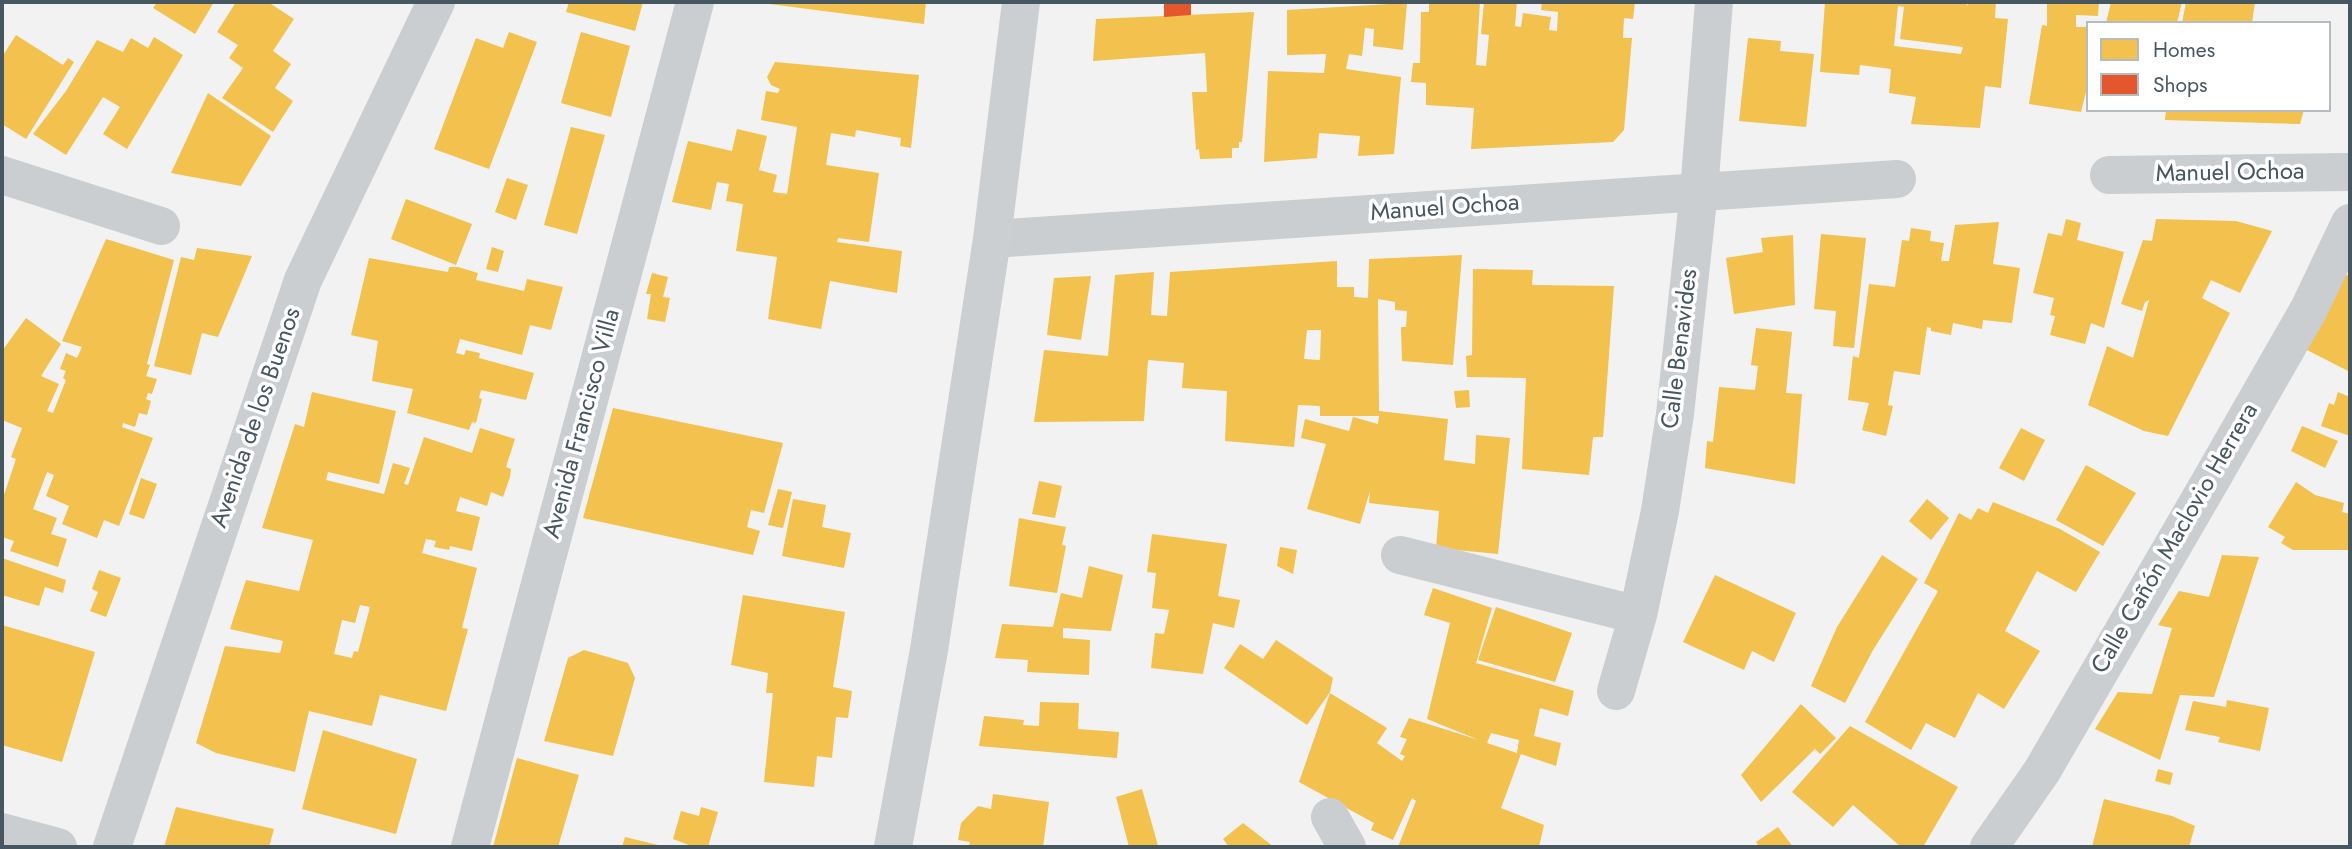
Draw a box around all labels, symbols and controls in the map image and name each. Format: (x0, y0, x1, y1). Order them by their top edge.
legend (2086, 21, 2331, 112)
text: Homes (2153, 35, 2215, 65)
text: Shops (2153, 70, 2207, 100)
street label: Manuel Ochoa (2155, 158, 2305, 190)
street label: Manuel Ochoa (1370, 189, 1520, 229)
street label: Calle Benavides (1657, 267, 1705, 431)
street label: Avenida de los Buenos (206, 304, 308, 532)
street label: Avenida Francisco Villa (539, 306, 627, 542)
street label: Calle Cañón Maclovio Herrera (2087, 399, 2265, 679)

